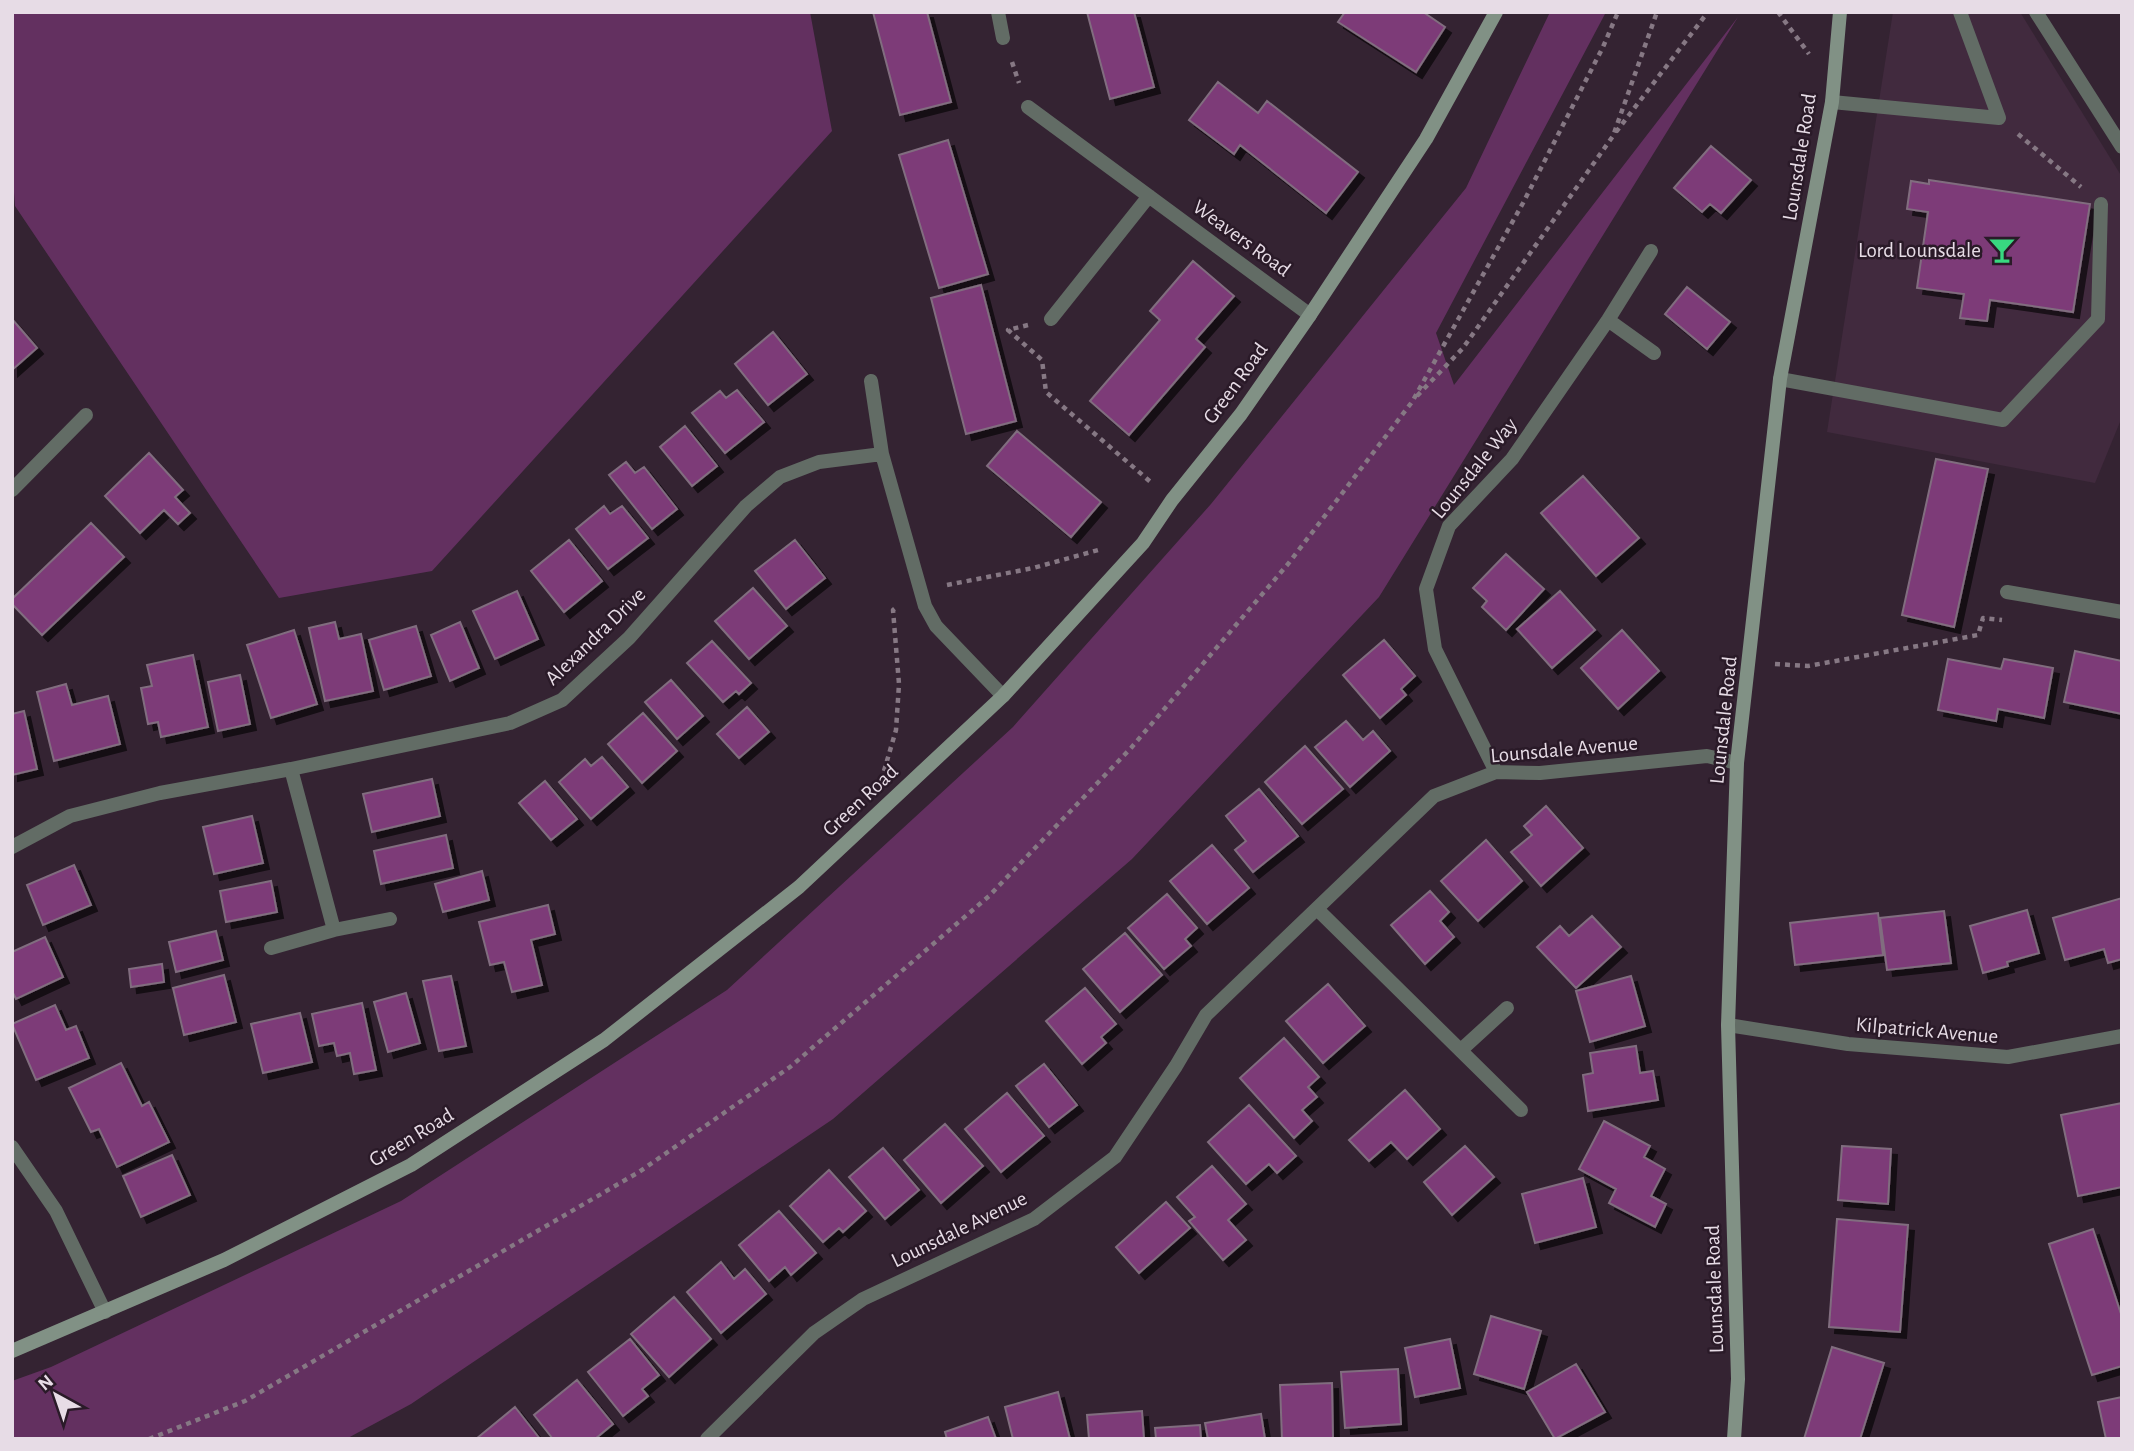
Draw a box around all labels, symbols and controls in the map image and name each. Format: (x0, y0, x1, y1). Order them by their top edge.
street label: Lounsdale Road (1779, 92, 1820, 222)
street label: Weavers Road (1189, 196, 1294, 281)
bar icon: Lord Lounsdale (1987, 235, 2017, 265)
place label: Lord Lounsdale (1858, 240, 1981, 261)
street label: Green Road (1199, 339, 1272, 428)
street label: Lounsdale Way (1428, 414, 1521, 523)
street label: Alexandra Drive (541, 584, 650, 689)
street label: Lounsdale Road (1706, 655, 1741, 785)
street label: Lounsdale Avenue (1489, 733, 1639, 766)
street label: Green Road (819, 760, 902, 840)
street label: Kilpatrick Avenue (1855, 1014, 1999, 1047)
street label: Green Road (365, 1104, 457, 1171)
street label: Lounsdale Avenue (888, 1188, 1030, 1271)
street label: Lounsdale Road (1702, 1224, 1727, 1354)
north arrow (21, 1360, 91, 1430)
text: N (35, 1372, 57, 1395)

